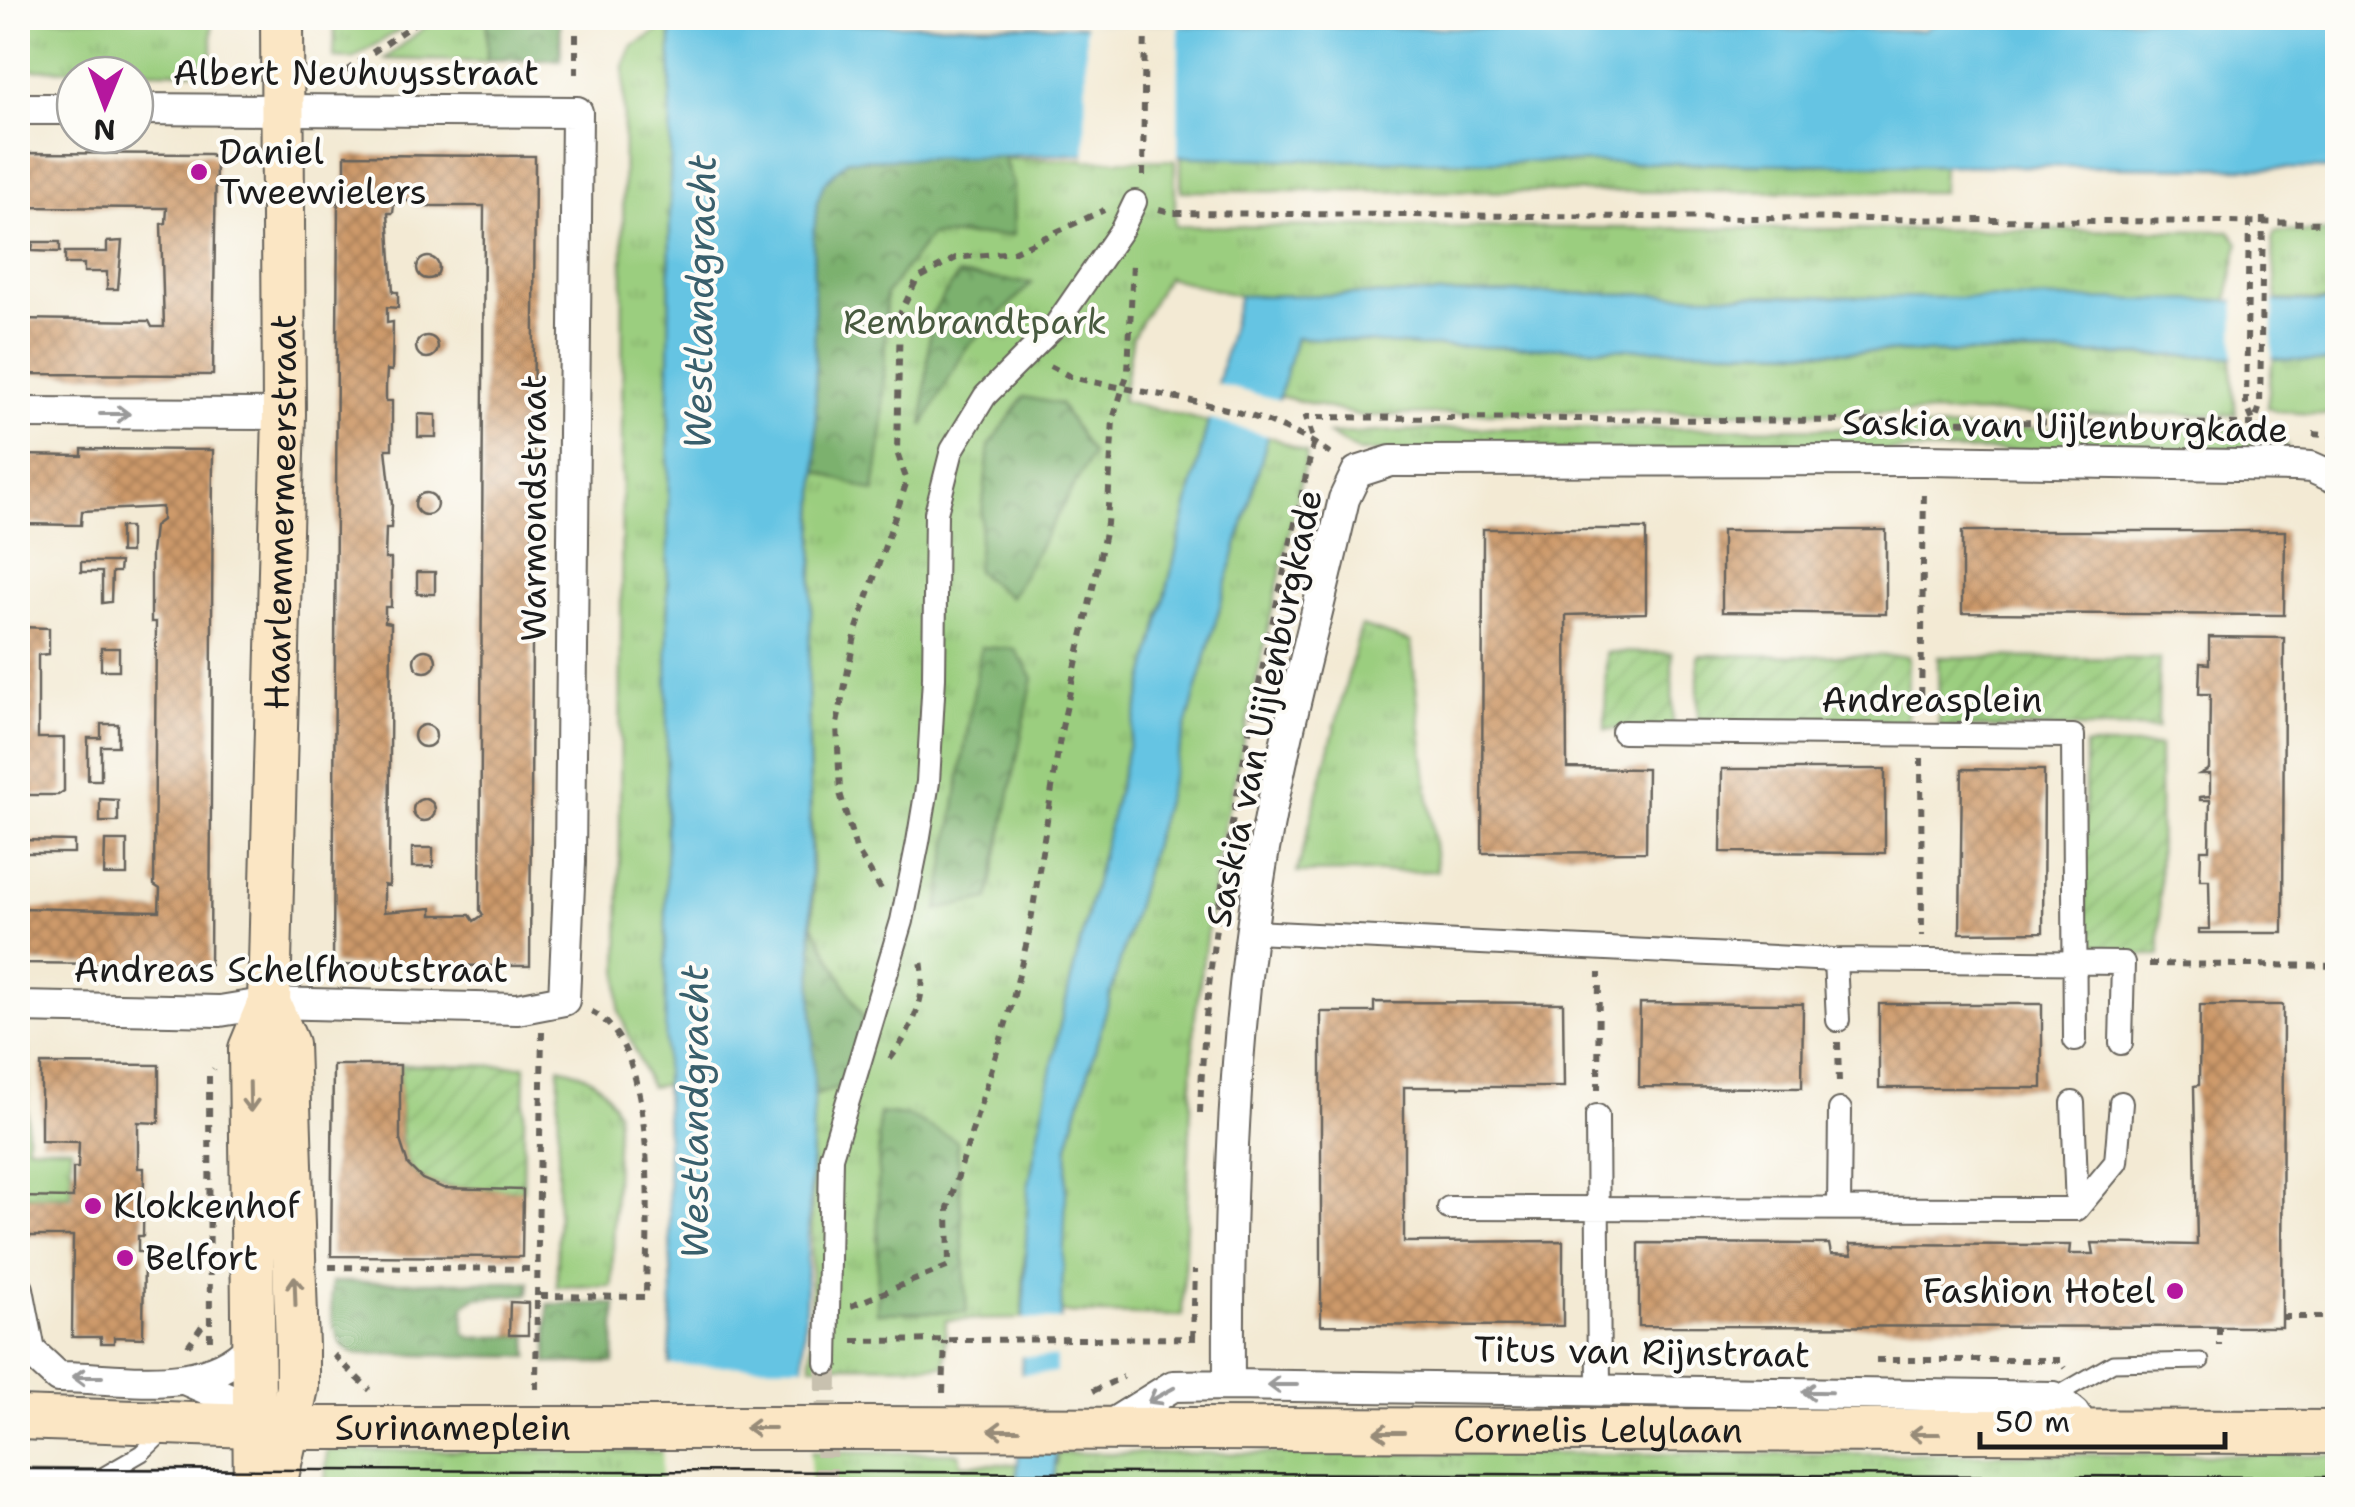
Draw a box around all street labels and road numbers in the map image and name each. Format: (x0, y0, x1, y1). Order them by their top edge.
street label: Albert Neuhuysstraat (173, 49, 539, 96)
street label: Haarlemmermeerstraat (252, 314, 307, 710)
street label: Warmondstraat (510, 374, 557, 642)
street label: Saskia van Uijlenburgkade (1842, 398, 2288, 453)
street label: Saskia van Uijlenburgkade (1194, 485, 1333, 931)
street label: Andreasplein (1822, 676, 2042, 723)
street label: Andreas Schelfhoutstraat (74, 946, 508, 993)
street label: Titus van Rijnstraat (1474, 1325, 1810, 1378)
street label: Surinameplein (335, 1404, 571, 1451)
street label: Cornelis Lelylaan (1453, 1406, 1743, 1453)

